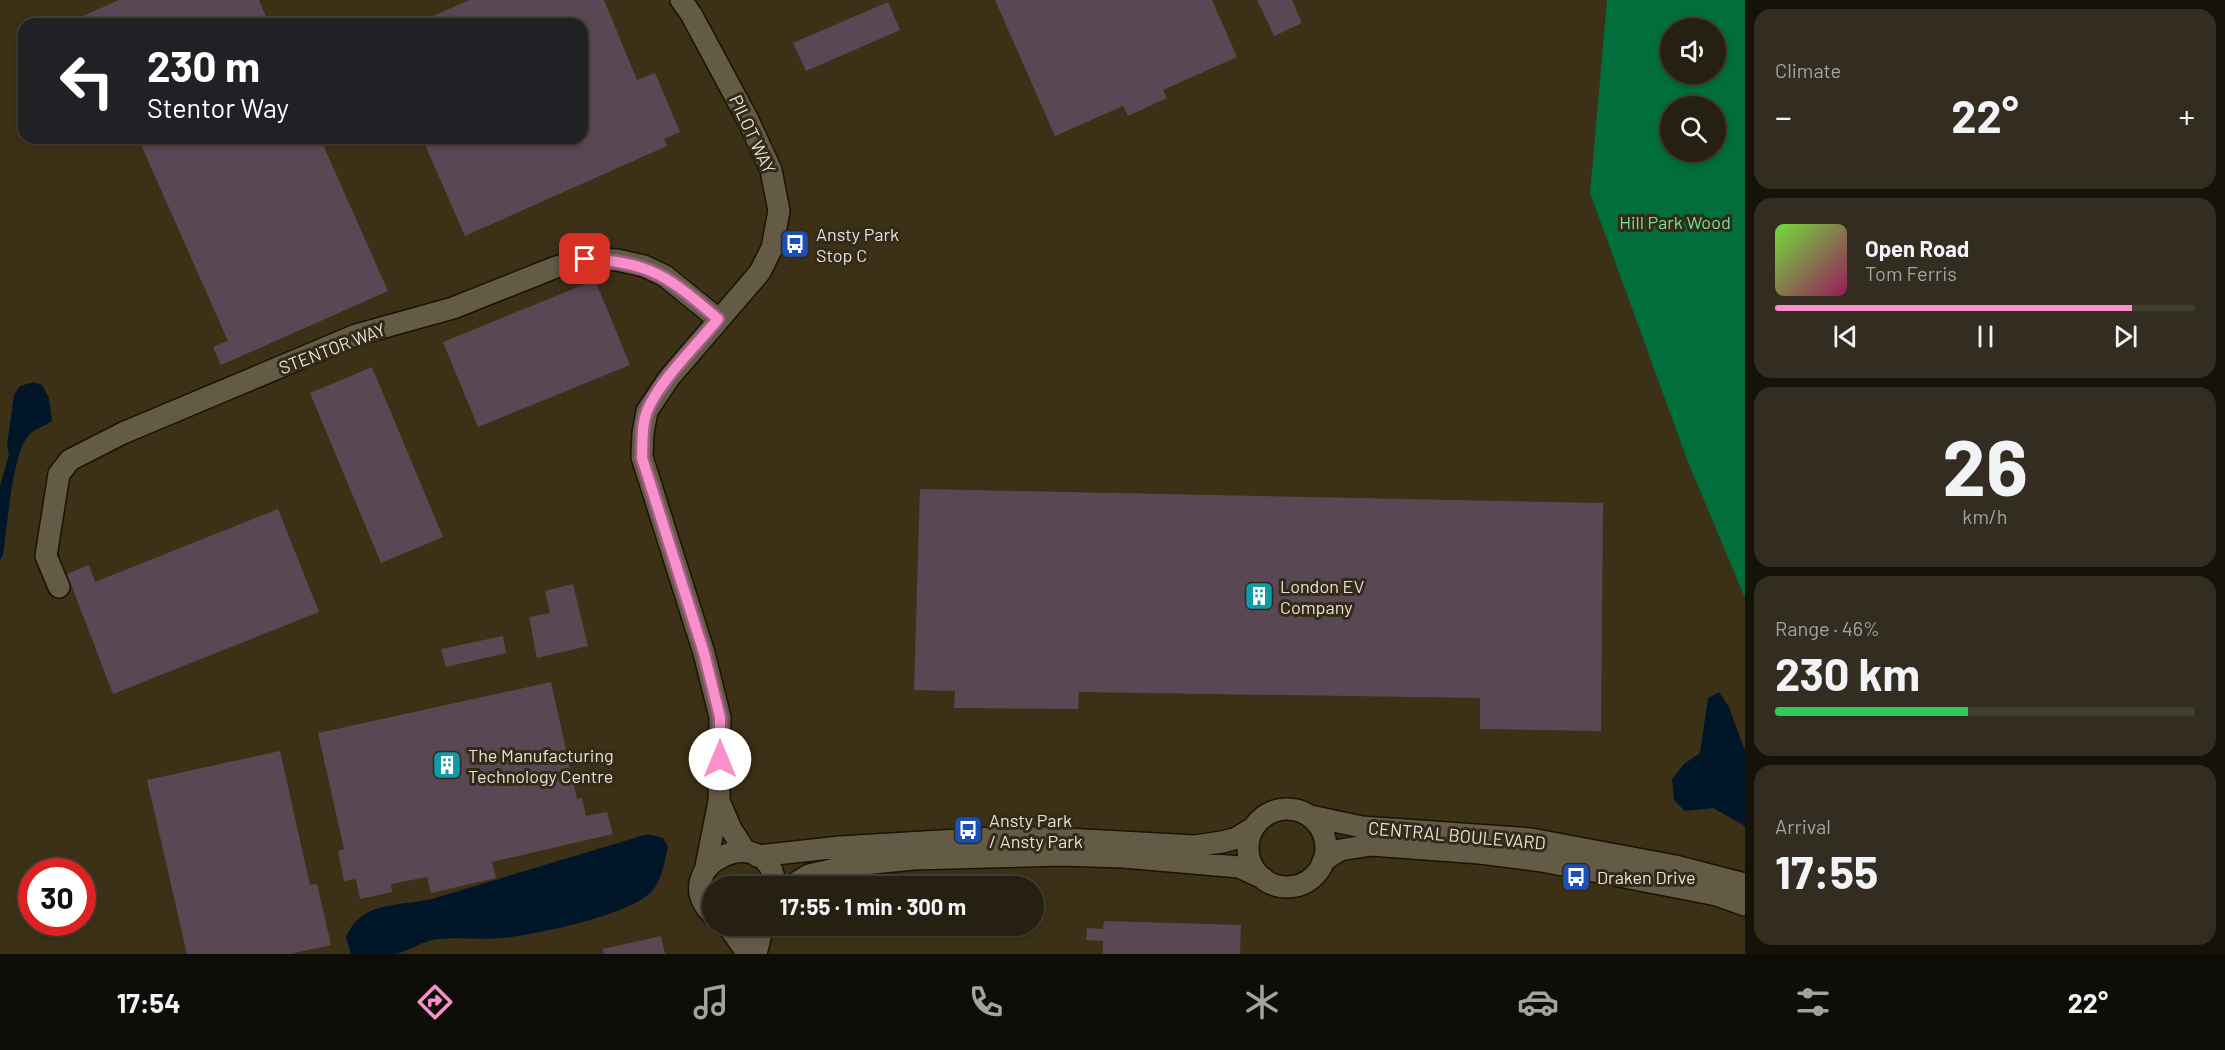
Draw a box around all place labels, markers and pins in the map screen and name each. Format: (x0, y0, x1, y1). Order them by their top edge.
place label: Ansty Park Stop C (816, 223, 899, 266)
bus stop icon: Ansty Park Stop C (779, 228, 811, 260)
pin (559, 233, 610, 284)
place label: London EV Company (1280, 575, 1365, 618)
building icon: London EV Company (1243, 580, 1275, 612)
place label: The Manufacturing Technology Centre (468, 744, 614, 787)
building icon: The Manufacturing Technology Centre (431, 749, 463, 781)
place label: Ansty Park / Ansty Park (989, 809, 1083, 852)
bus stop icon: Ansty Park / Ansty Park (952, 814, 984, 846)
bus stop icon: Draken Drive (1560, 861, 1592, 893)
place label: Draken Drive (1597, 866, 1696, 888)

